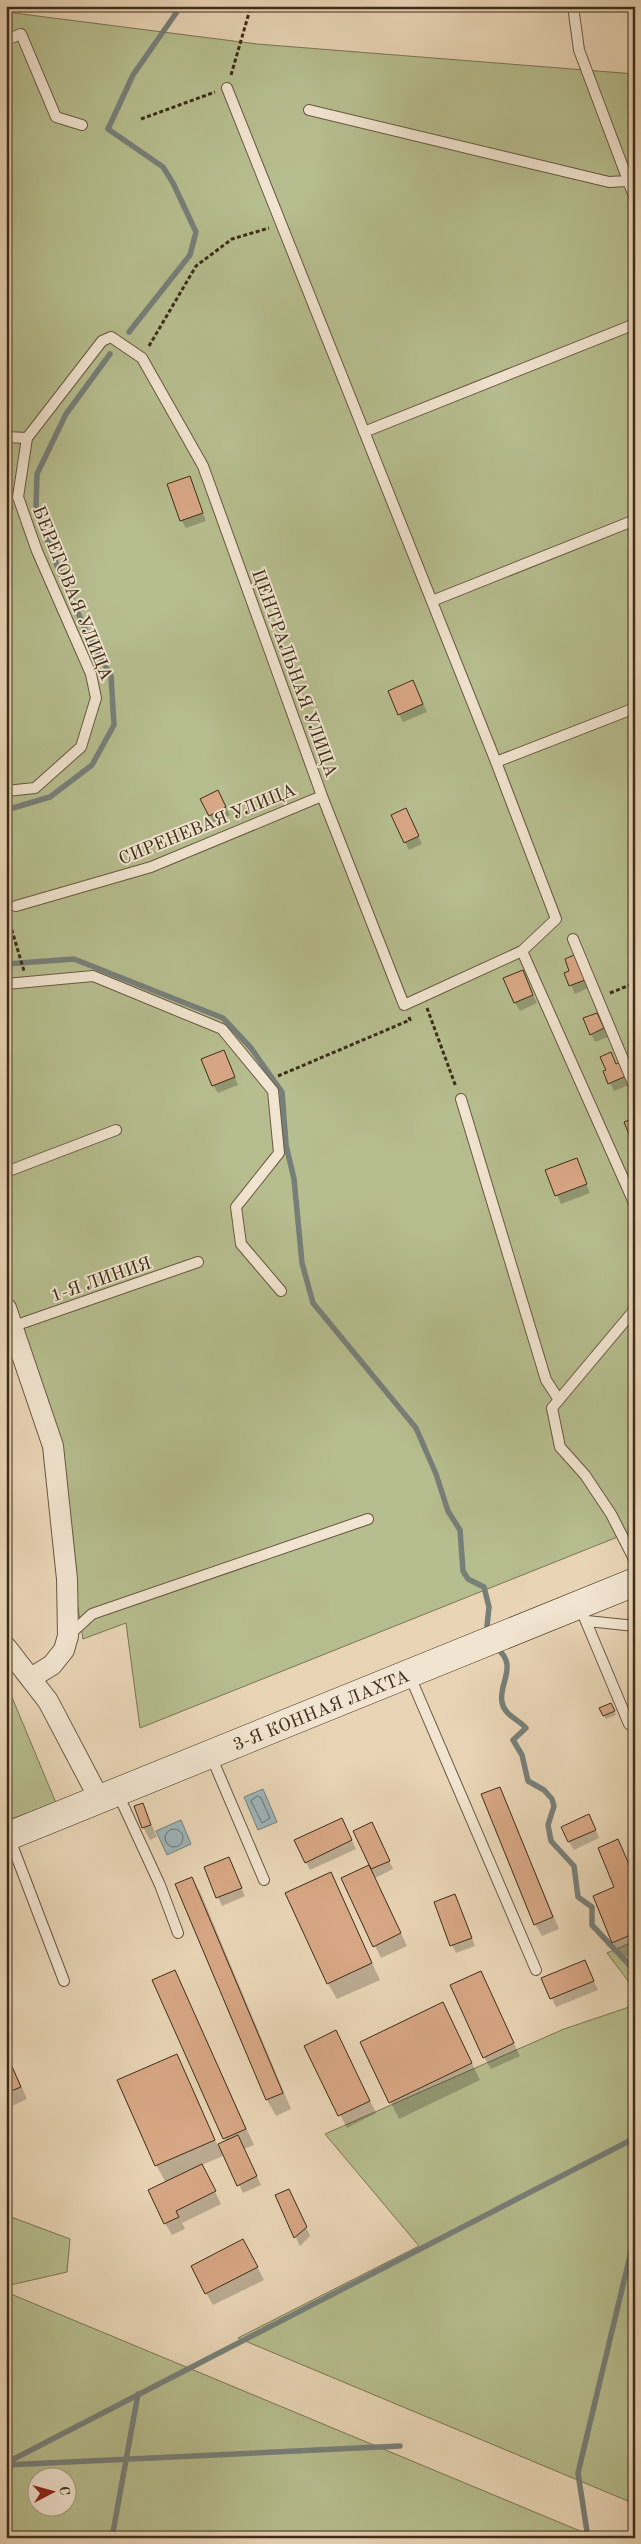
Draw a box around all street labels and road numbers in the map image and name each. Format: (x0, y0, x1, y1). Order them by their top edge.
street label: БЕРЕГОВАЯ УЛИЦА (29, 504, 115, 683)
street label: ЦЕНТРАЛЬНАЯ УЛИЦА (248, 567, 340, 780)
street label: СИРЕНЕВАЯ УЛИЦА (116, 781, 299, 869)
street label: 1-Я ЛИНИЯ (49, 1254, 154, 1306)
street label: 3-Я КОННАЯ ЛАХТА (231, 1667, 412, 1755)

